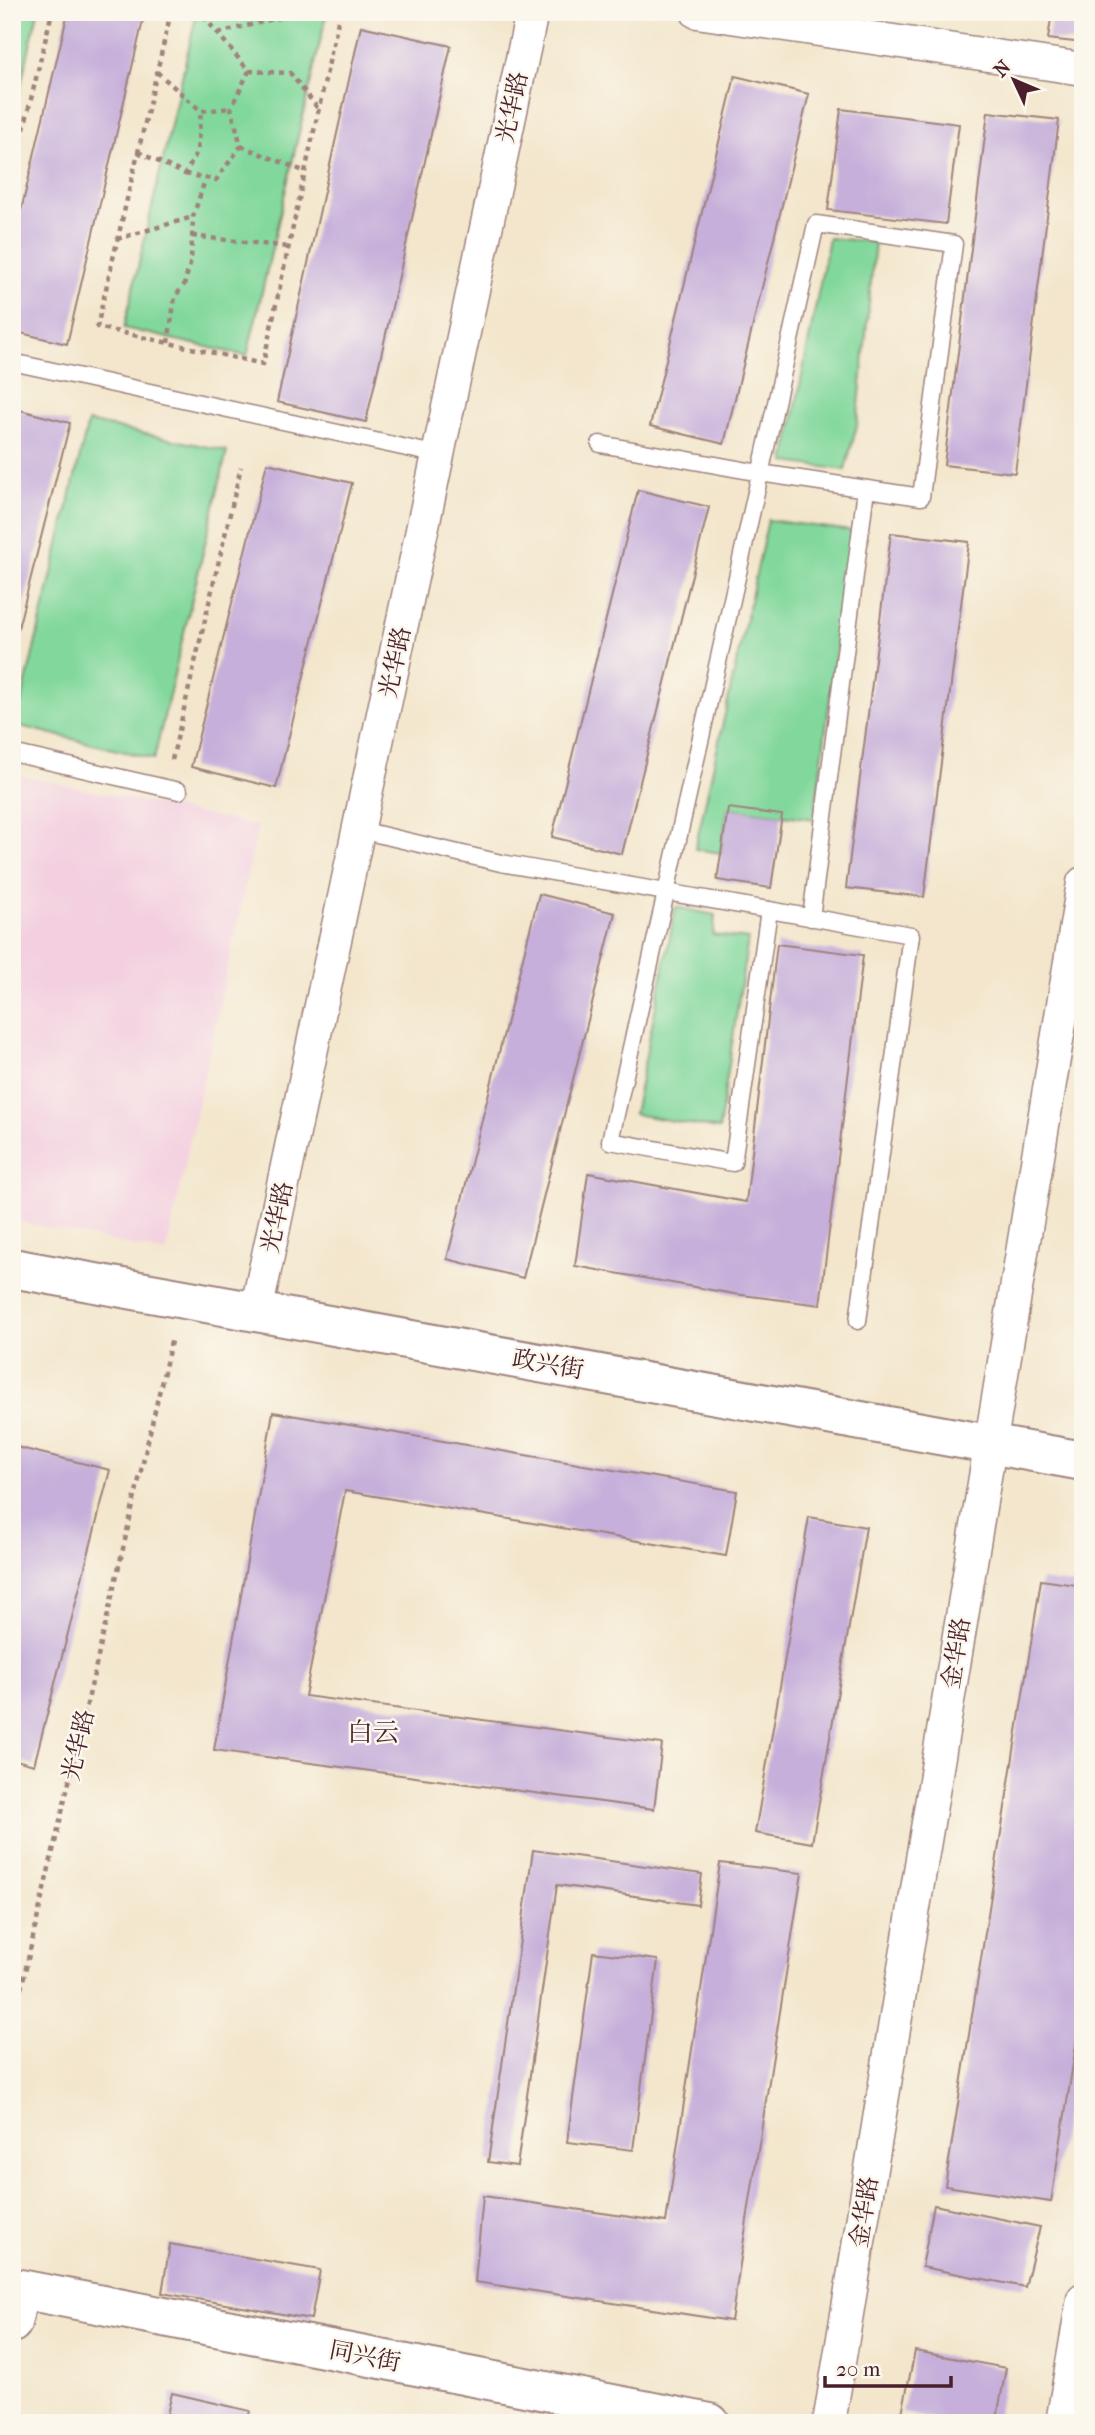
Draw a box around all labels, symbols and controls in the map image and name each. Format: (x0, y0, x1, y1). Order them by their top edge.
north arrow (979, 46, 1050, 116)
text: N (990, 56, 1016, 82)
street label: 光华路 (491, 69, 533, 145)
street label: 光华路 (374, 624, 416, 700)
street label: 光华路 (256, 1179, 298, 1255)
street label: 政兴街 (510, 1344, 586, 1384)
street label: 金华路 (937, 1615, 975, 1691)
street label: 光华路 (56, 1707, 100, 1783)
district label: 白云 (347, 1717, 399, 1748)
street label: 金华路 (845, 2174, 883, 2250)
street label: 同兴街 (327, 2335, 403, 2377)
scale bar (825, 2344, 951, 2388)
text: 20 m (836, 2357, 881, 2381)

